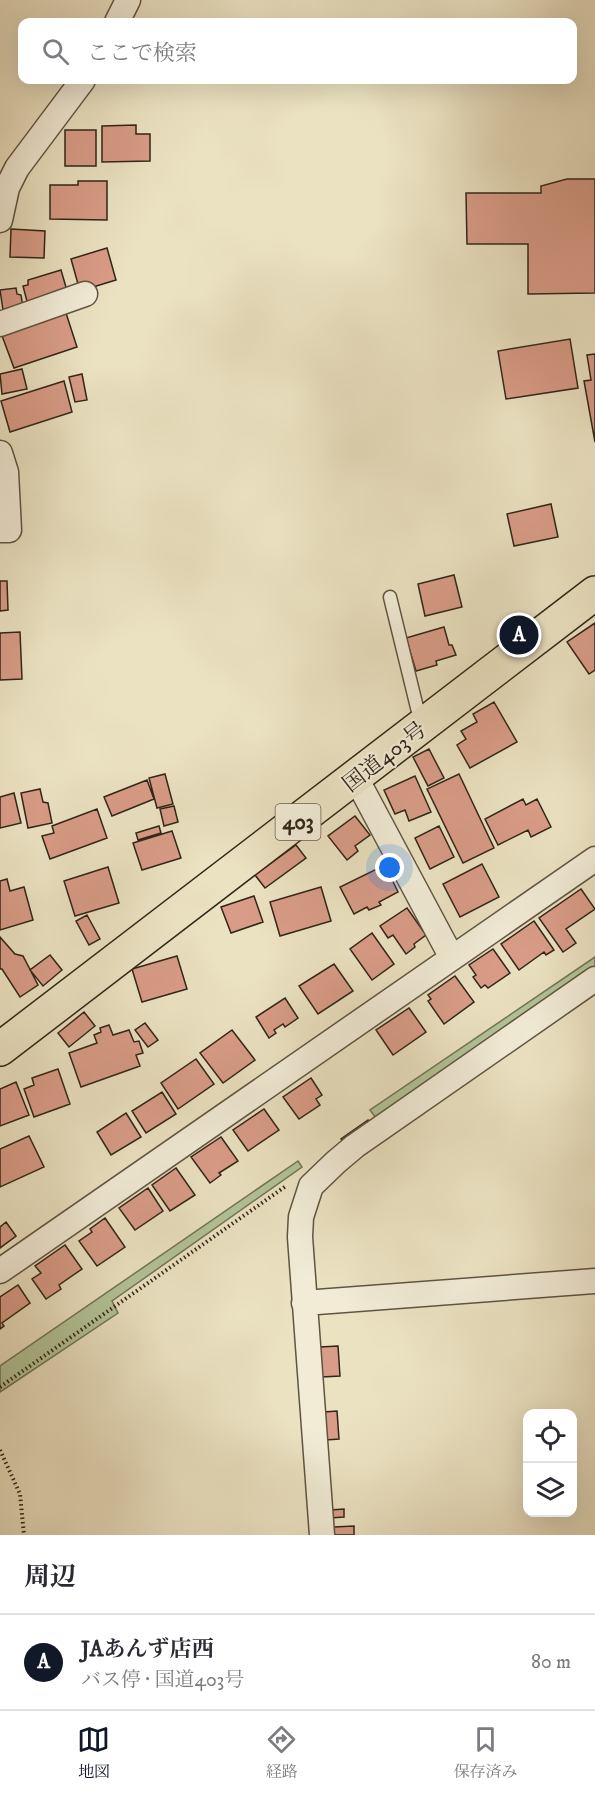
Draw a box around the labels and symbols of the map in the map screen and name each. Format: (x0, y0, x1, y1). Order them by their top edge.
pin: A (500, 612, 538, 658)
street label: 国道403号 (338, 716, 432, 798)
road number: 403 (276, 804, 320, 840)
your location (375, 853, 404, 882)

